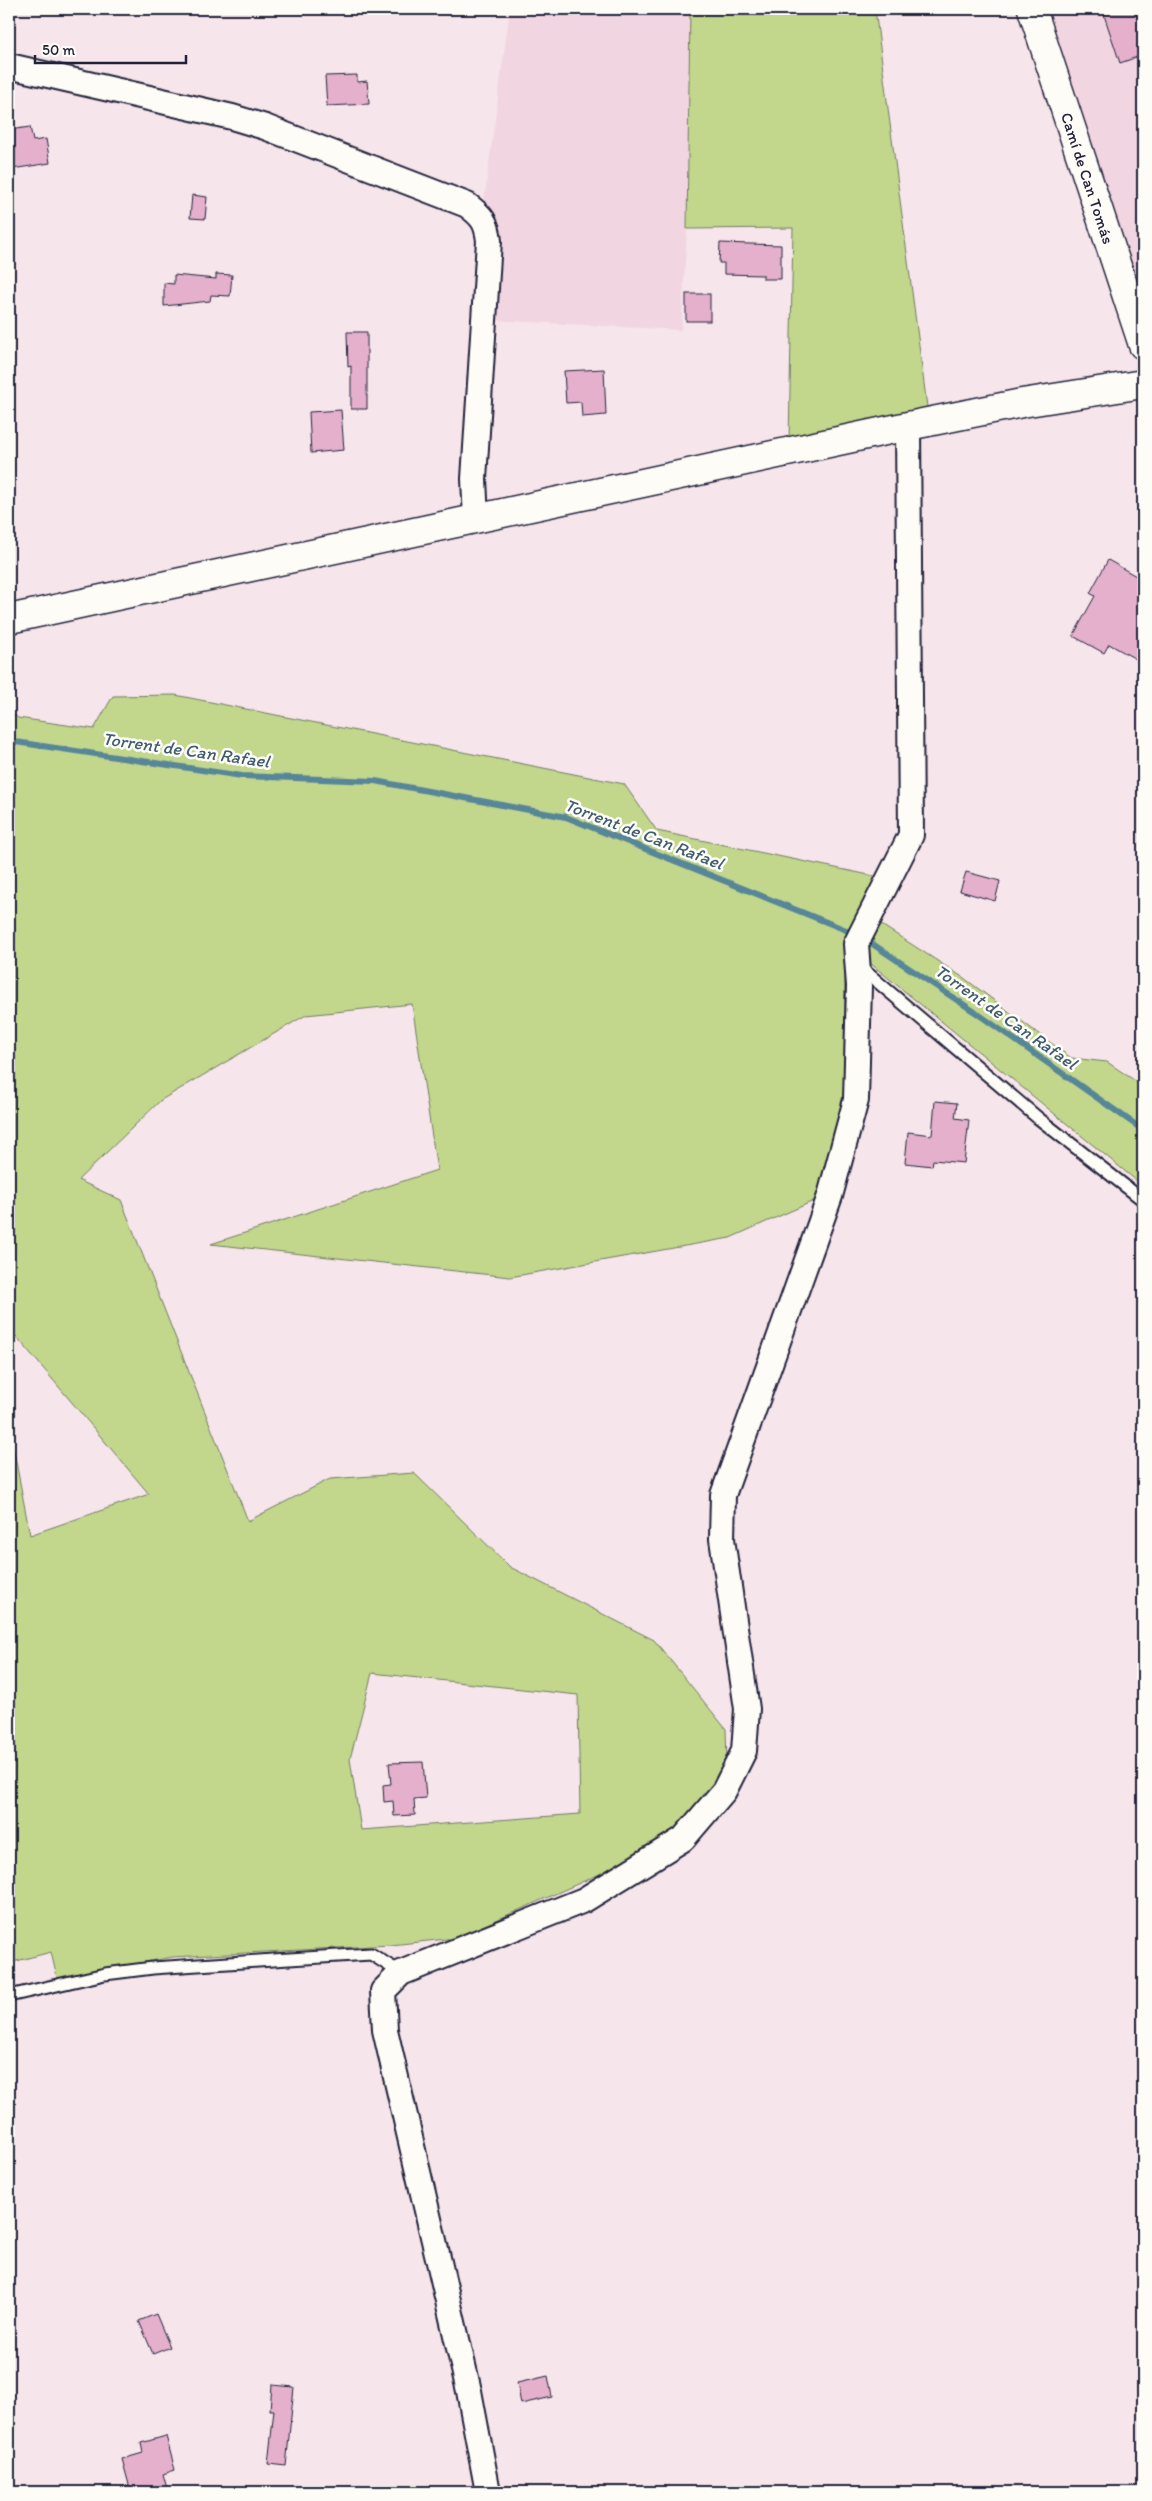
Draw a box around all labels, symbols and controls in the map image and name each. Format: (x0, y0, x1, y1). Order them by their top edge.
scale bar (35, 32, 186, 64)
text: 50 m (42, 41, 75, 59)
street label: Camí de Can Tomás (1057, 110, 1118, 246)
water label: Torrent de Can Rafael (101, 727, 273, 773)
water label: Torrent de Can Rafael (561, 794, 728, 875)
water label: Torrent de Can Rafael (931, 960, 1083, 1075)

